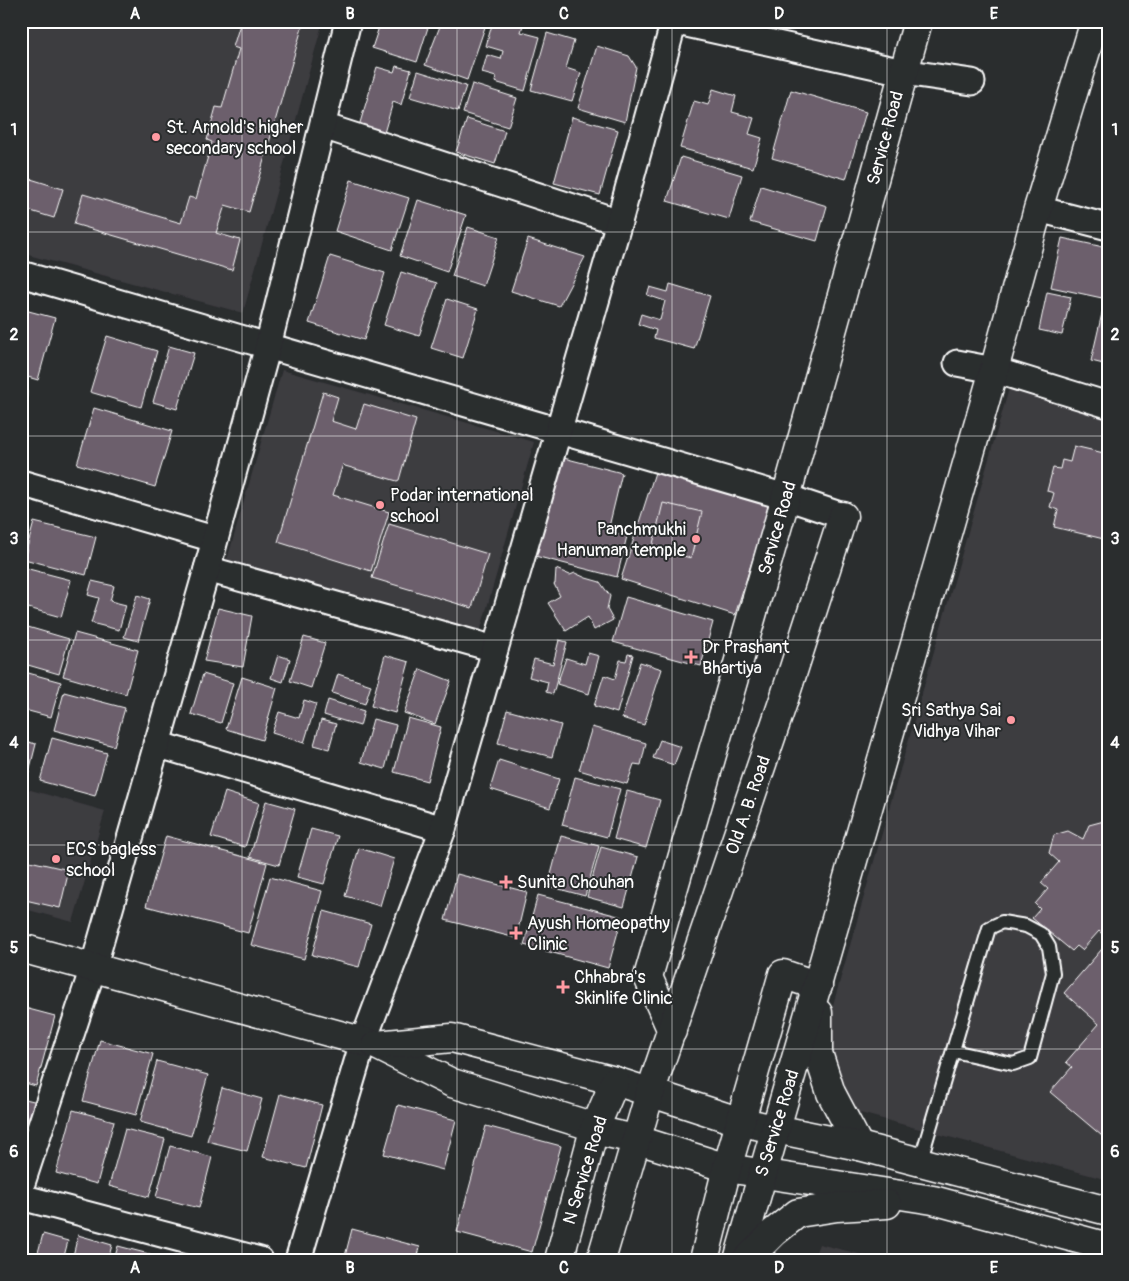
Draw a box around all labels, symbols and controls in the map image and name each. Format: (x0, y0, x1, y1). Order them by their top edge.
text: A (130, 4, 141, 24)
text: B (345, 4, 355, 24)
text: C (559, 4, 569, 24)
text: D (774, 4, 784, 24)
text: E (990, 4, 999, 24)
street label: Service Road (862, 89, 909, 188)
place label: St. Arnold's higher secondary school (166, 116, 304, 160)
text: 1 (11, 120, 17, 140)
text: 1 (1112, 120, 1118, 140)
marker: St. Arnold's higher secondary school (150, 131, 162, 143)
text: 2 (10, 325, 19, 345)
text: 2 (1111, 325, 1120, 345)
street label: Service Road (753, 479, 802, 578)
place label: Podar international school (390, 484, 534, 528)
marker: Podar international school (374, 499, 386, 511)
place label: Panchmukhi Hanuman temple (557, 518, 686, 562)
text: 3 (10, 529, 19, 549)
text: 3 (1111, 529, 1120, 549)
marker: Panchmukhi Hanuman temple (690, 533, 702, 545)
place label: Dr Prashant Bhartiya (702, 636, 790, 680)
marker: Dr Prashant Bhartiya (684, 650, 698, 664)
place label: Sri Sathya Sai Vidhya Vihar (901, 699, 1002, 743)
marker: Sri Sathya Sai Vidhya Vihar (1005, 714, 1017, 726)
text: 4 (9, 733, 19, 753)
text: 4 (1110, 733, 1120, 753)
street label: Old A. B. Road (721, 753, 776, 858)
place label: ECS bagless school (66, 838, 156, 882)
marker: ECS bagless school (50, 853, 62, 865)
place label: Sunita Chouhan (517, 871, 634, 894)
marker: Sunita Chouhan (499, 875, 513, 889)
place label: Ayush Homeopathy Clinic (527, 912, 670, 956)
marker: Ayush Homeopathy Clinic (509, 926, 523, 940)
text: 5 (10, 938, 19, 958)
text: 5 (1111, 938, 1120, 958)
place label: Chhabra's Skinlife Clinic (574, 966, 673, 1010)
marker: Chhabra's Skinlife Clinic (556, 980, 570, 994)
street label: S Service Road (750, 1067, 805, 1179)
street label: N Service Road (558, 1113, 613, 1227)
text: 6 (9, 1142, 19, 1162)
text: 6 (1110, 1142, 1120, 1162)
text: A (130, 1258, 141, 1278)
text: B (345, 1258, 355, 1278)
text: C (559, 1258, 569, 1278)
text: D (774, 1258, 784, 1278)
text: E (990, 1258, 999, 1278)

